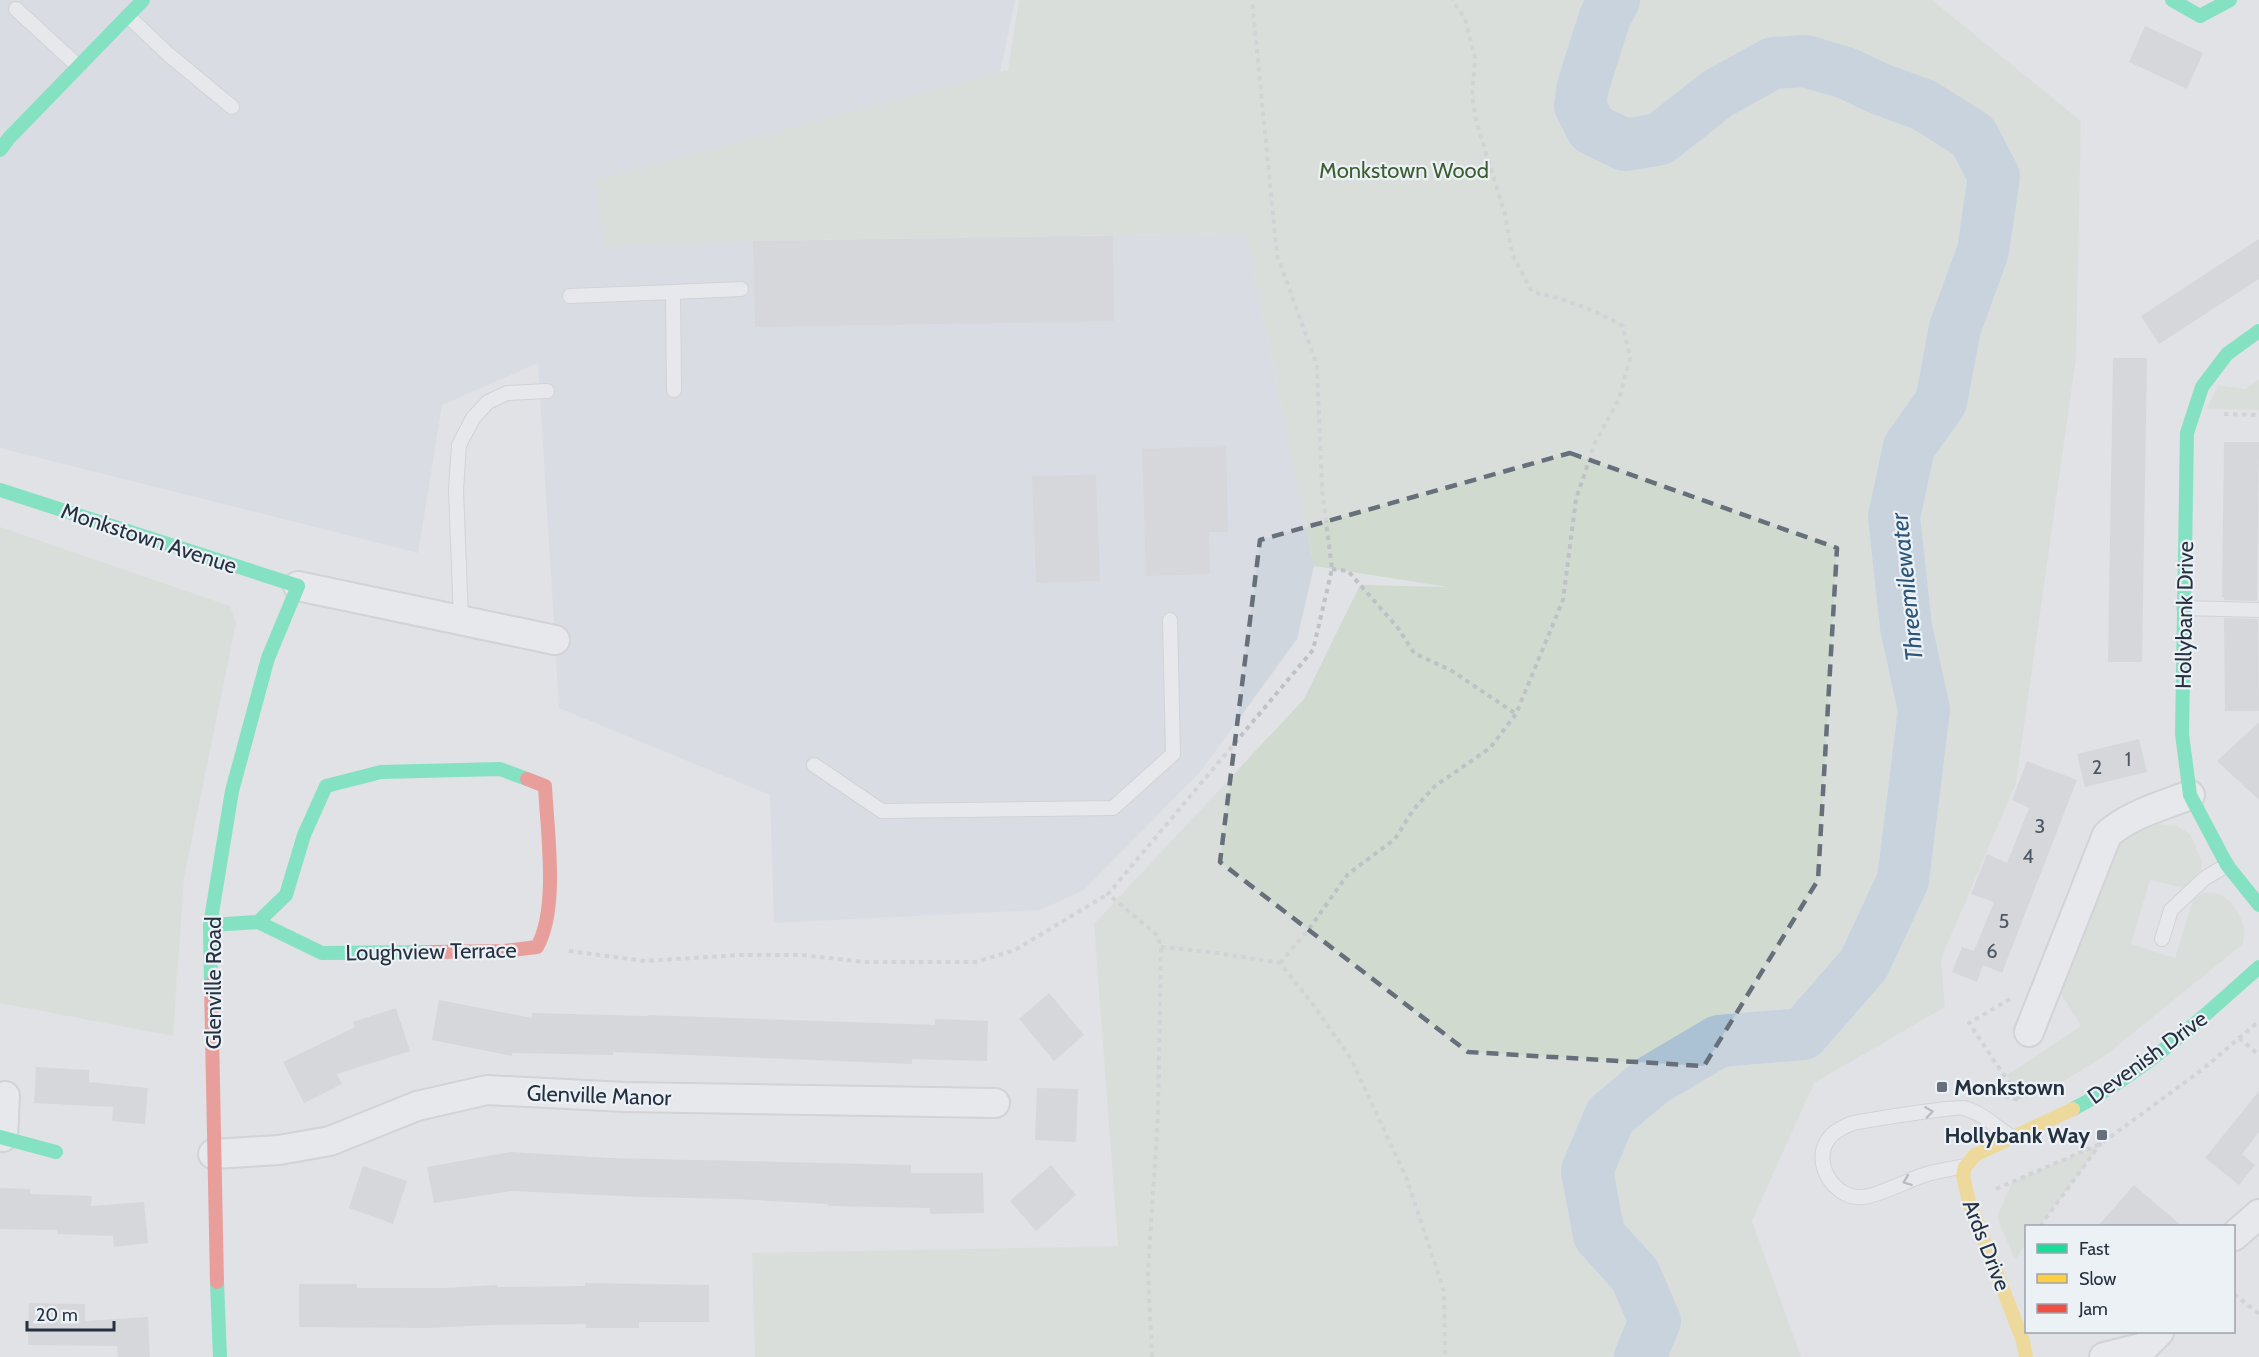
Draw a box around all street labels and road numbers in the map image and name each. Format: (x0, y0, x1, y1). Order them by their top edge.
street label: Monkstown Avenue (58, 497, 240, 580)
street label: Hollybank Drive (2170, 541, 2199, 689)
street label: Glenville Road (200, 917, 227, 1049)
street label: Loughview Terrace (345, 937, 517, 966)
street label: Devenish Drive (2082, 1005, 2212, 1110)
street label: Glenville Manor (526, 1079, 672, 1112)
street label: Ards Drive (1957, 1196, 2016, 1295)

